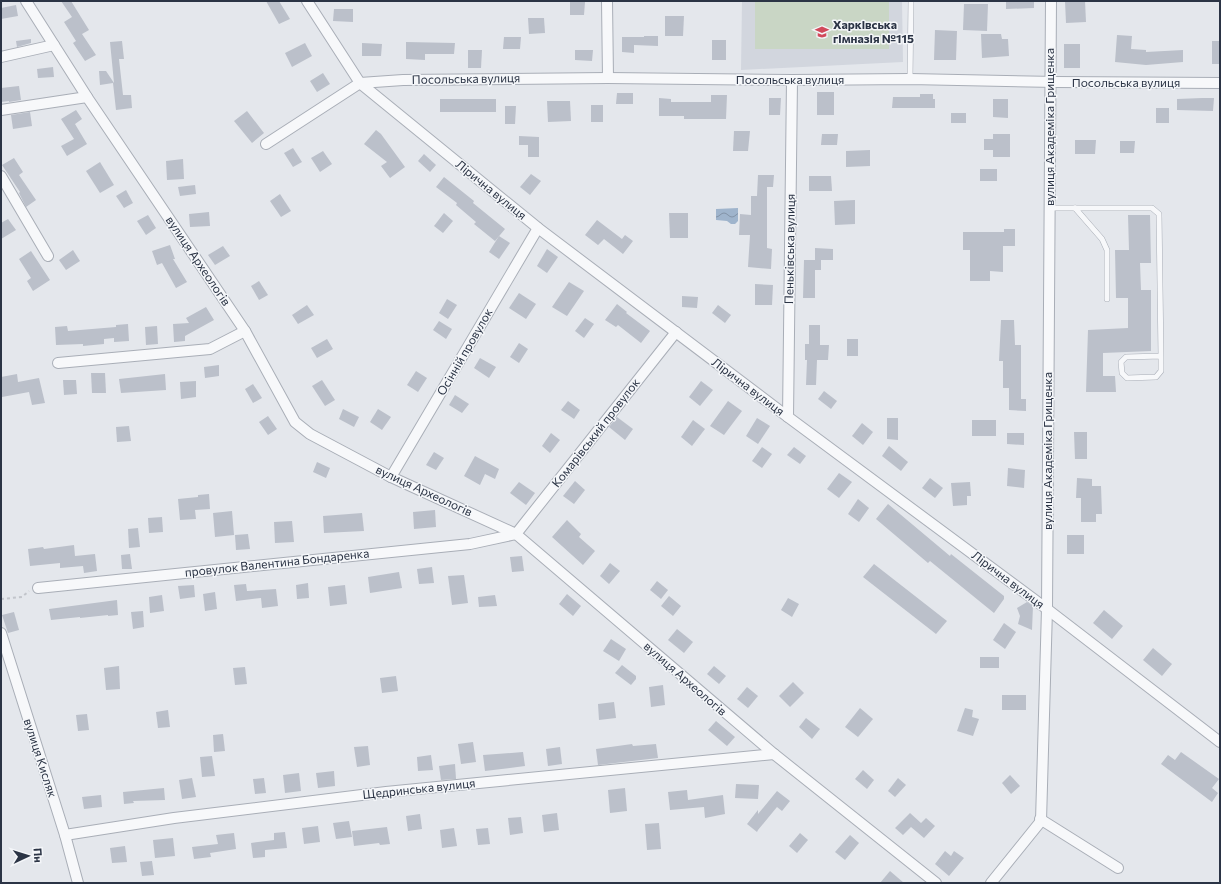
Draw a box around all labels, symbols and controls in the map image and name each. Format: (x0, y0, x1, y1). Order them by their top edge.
place label: Харківська гімназія №115 (833, 17, 914, 45)
school or university icon: Харківська гімназія №115 (814, 24, 830, 40)
street label: вулиця Академіка Грищенка (1042, 48, 1056, 206)
street label: Посольська вулиця (412, 70, 520, 86)
street label: Посольська вулиця (736, 72, 844, 86)
street label: Посольська вулиця (1072, 75, 1180, 89)
street label: Лірична вулиця (453, 156, 530, 222)
street label: Пеньківська вулиця (781, 194, 797, 304)
street label: вулиця Археологів (164, 213, 234, 308)
street label: Осінній провулок (433, 305, 495, 398)
street label: Лірична вулиця (710, 354, 788, 418)
street label: вулиця Академіка Грищенка (1040, 372, 1054, 530)
street label: Комарівський провулок (548, 375, 642, 490)
street label: вулиця Археологів (374, 462, 475, 519)
street label: провулок Валентина Бондаренка (184, 545, 370, 579)
street label: Лірична вулиця (970, 547, 1048, 611)
street label: вулиця Археологів (641, 639, 730, 718)
street label: вулиця Кисляк (22, 716, 60, 799)
street label: Щедринська вулиця (362, 775, 476, 801)
north arrow (8, 836, 48, 876)
text: Пн (31, 848, 45, 863)

